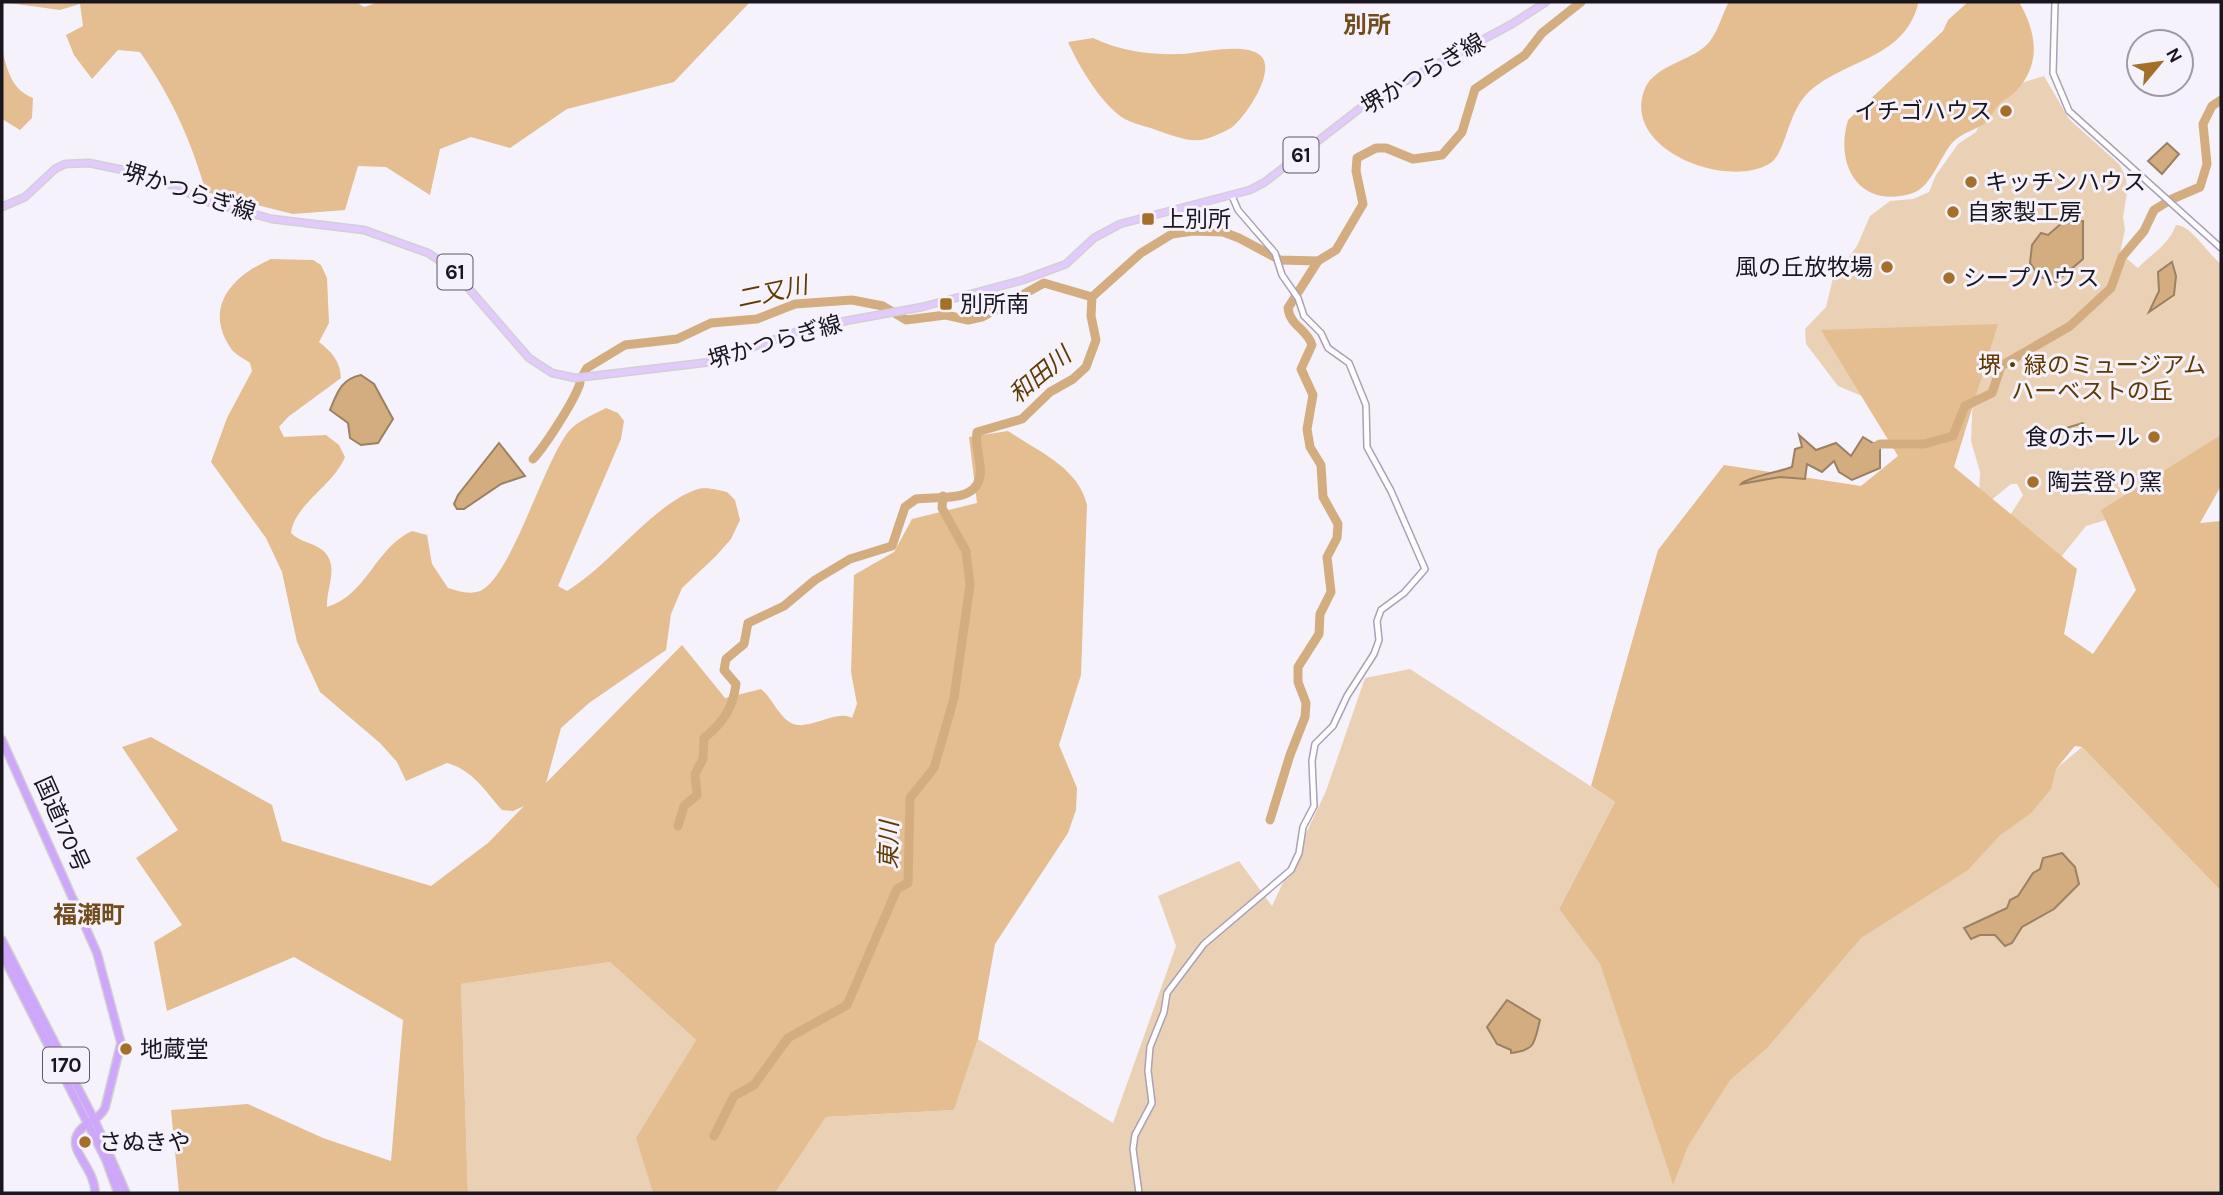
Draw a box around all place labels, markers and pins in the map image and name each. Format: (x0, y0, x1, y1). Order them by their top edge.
place label: イチゴハウス (1854, 98, 1992, 125)
marker: イチゴハウス (1998, 103, 2014, 119)
place label: キッチンハウス (1985, 169, 2146, 196)
marker: キッチンハウス (1963, 174, 1979, 190)
place label: 自家製工房 (1967, 199, 2082, 226)
marker: 自家製工房 (1945, 204, 1961, 220)
place label: 上別所 (1162, 206, 1231, 233)
marker: 上別所 (1140, 211, 1156, 227)
place label: 風の丘放牧場 (1735, 254, 1873, 281)
marker: 風の丘放牧場 (1879, 259, 1895, 275)
place label: シープハウス (1963, 265, 2100, 292)
marker: シープハウス (1941, 270, 1957, 286)
place label: 別所南 (960, 291, 1029, 318)
marker: 別所南 (938, 296, 954, 312)
place label: 食のホール (2025, 424, 2140, 451)
marker: 食のホール (2146, 429, 2162, 445)
place label: 陶芸登り窯 (2047, 469, 2162, 496)
marker: 陶芸登り窯 (2025, 474, 2041, 490)
place label: 地蔵堂 (140, 1036, 209, 1063)
marker: 地蔵堂 (118, 1041, 134, 1057)
place label: さぬきや (99, 1129, 191, 1156)
marker: さぬきや (77, 1134, 93, 1150)

